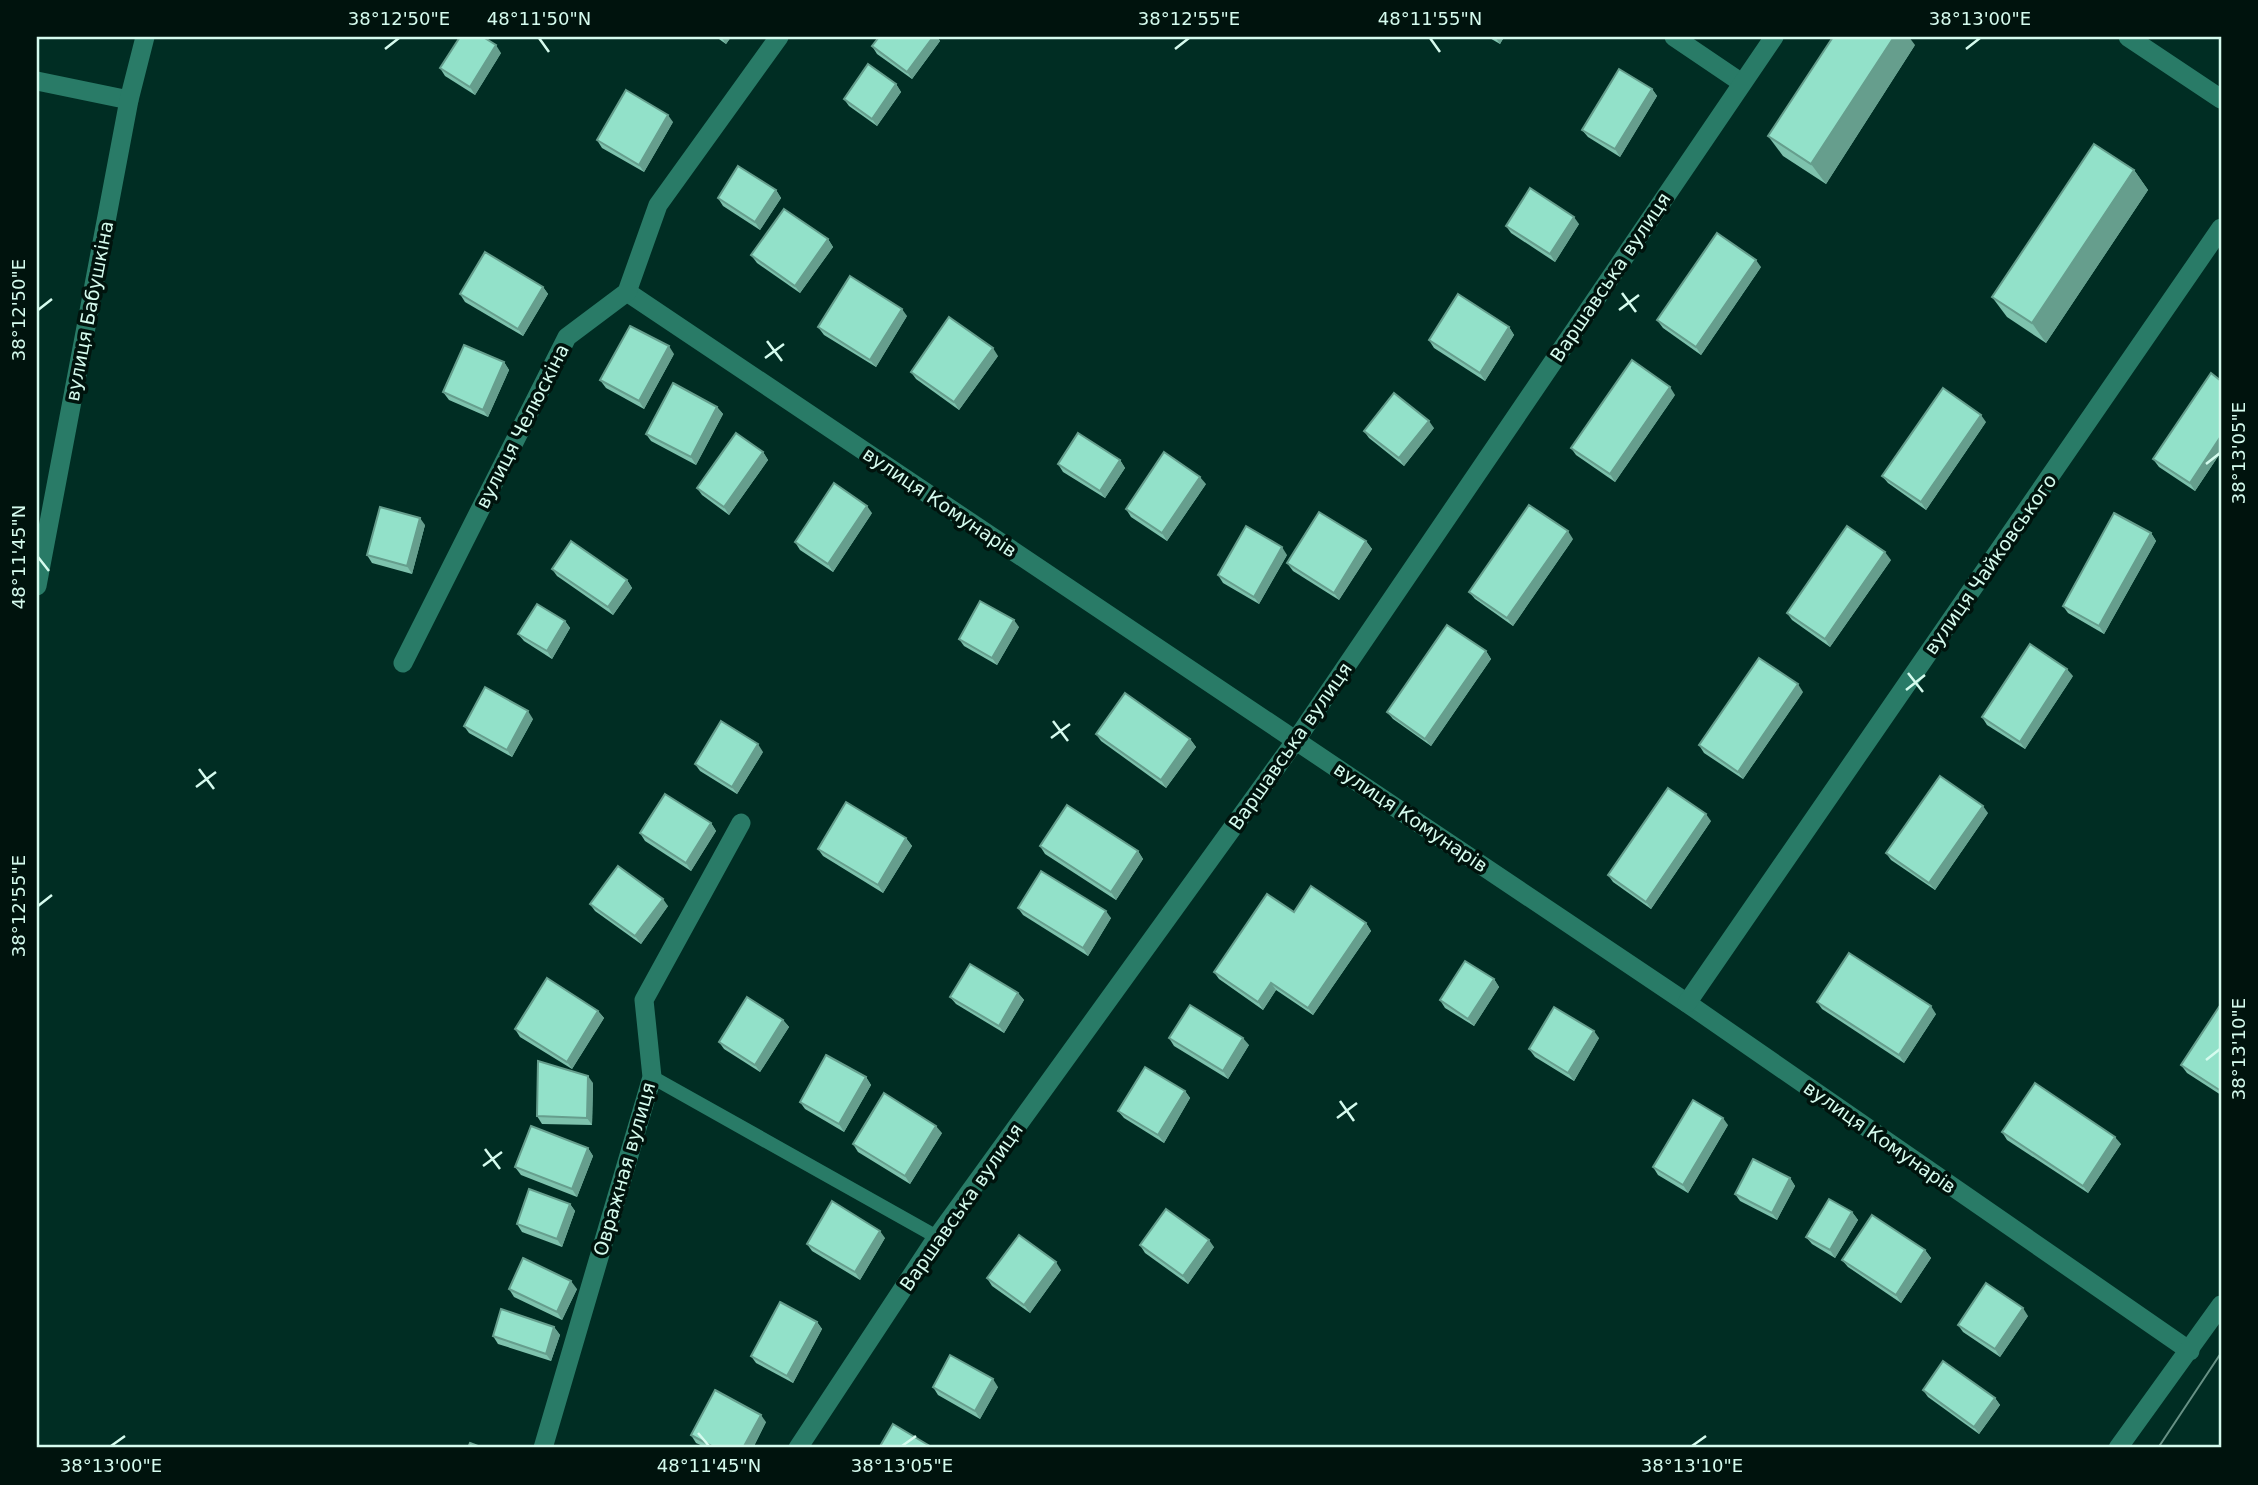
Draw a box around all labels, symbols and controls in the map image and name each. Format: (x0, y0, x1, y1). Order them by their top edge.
text: 38°12'50"E (348, 8, 450, 29)
text: 48°11'50"N (487, 8, 591, 29)
text: 38°12'55"E (1138, 8, 1240, 29)
text: 48°11'55"N (1378, 8, 1482, 29)
text: 38°13'00"E (1929, 8, 2031, 29)
street label: Варшавська вулиця (1545, 188, 1675, 366)
street label: вулиця Бабушкіна (61, 219, 117, 403)
text: 38°12'50"E (8, 259, 29, 361)
street label: вулиця Челюскіна (471, 340, 573, 512)
text: 38°13'05"E (2228, 402, 2249, 504)
street label: вулиця Комунарів (859, 442, 1021, 562)
street label: вулиця Чайковського (1919, 470, 2061, 658)
text: 48°11'45"N (8, 505, 29, 609)
street label: Варшавська вулиця (1224, 658, 1356, 834)
street label: вулиця Комунарів (1330, 757, 1492, 877)
text: 38°12'55"E (8, 855, 29, 957)
text: 38°13'10"E (2228, 998, 2249, 1100)
street label: вулиця Комунарів (1800, 1076, 1960, 1198)
street label: Овражная вулиця (589, 1080, 659, 1258)
street label: Варшавська вулиця (895, 1119, 1027, 1295)
text: 38°13'00"E (60, 1455, 162, 1476)
text: 48°11'45"N (657, 1455, 761, 1476)
text: 38°13'05"E (851, 1455, 953, 1476)
text: 38°13'10"E (1641, 1455, 1743, 1476)

